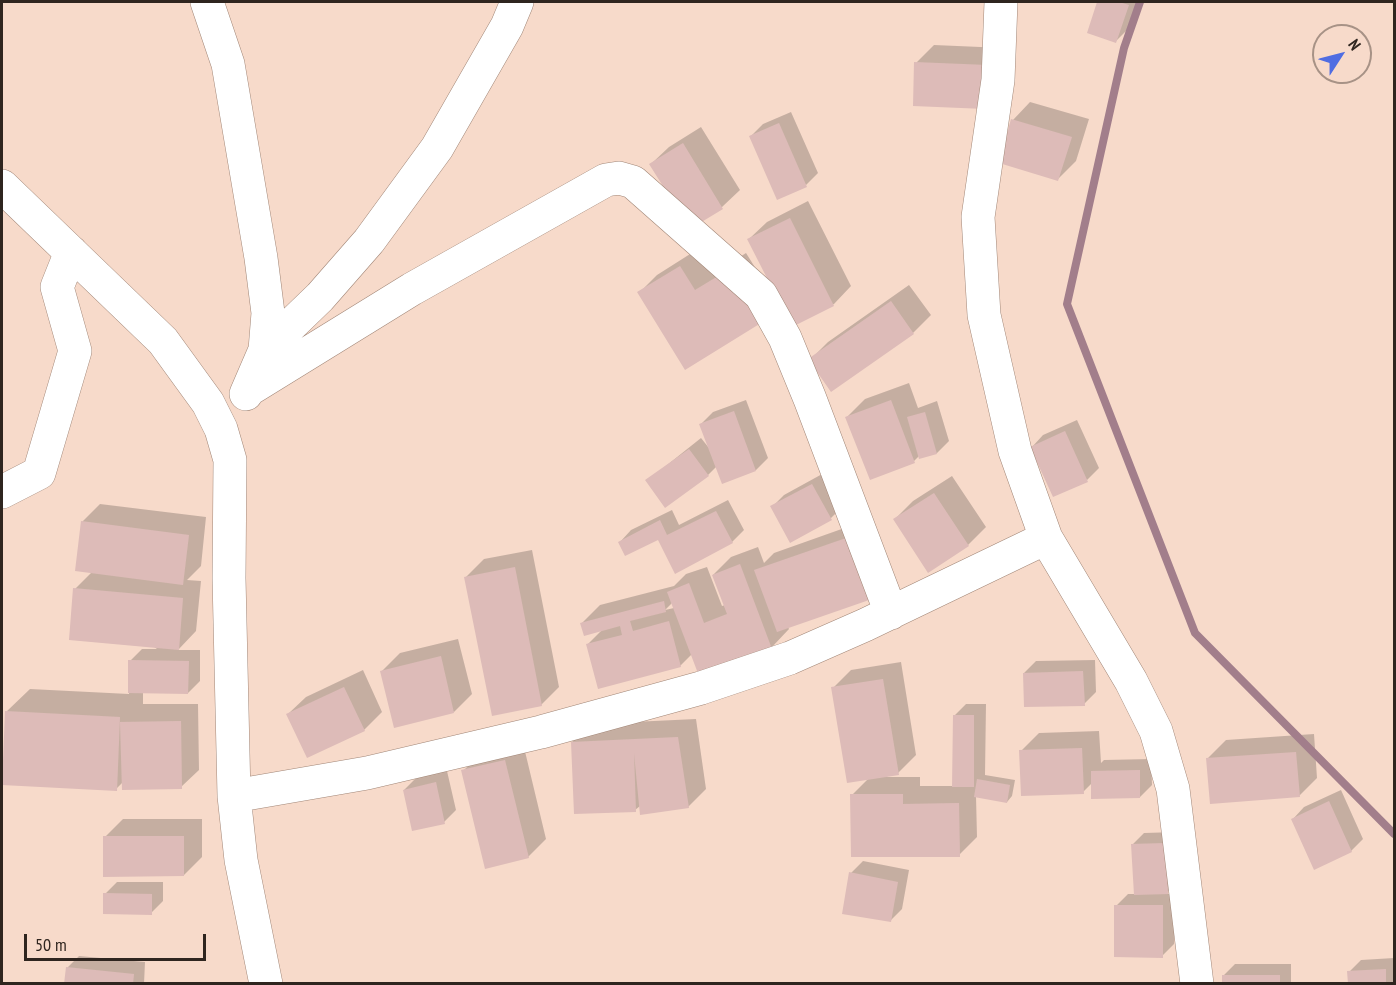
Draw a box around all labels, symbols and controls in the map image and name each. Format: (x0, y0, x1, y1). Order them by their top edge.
north arrow (1312, 24, 1372, 84)
text: N (1344, 35, 1366, 54)
scale bar (27, 922, 208, 960)
text: 50 m (35, 933, 67, 956)

